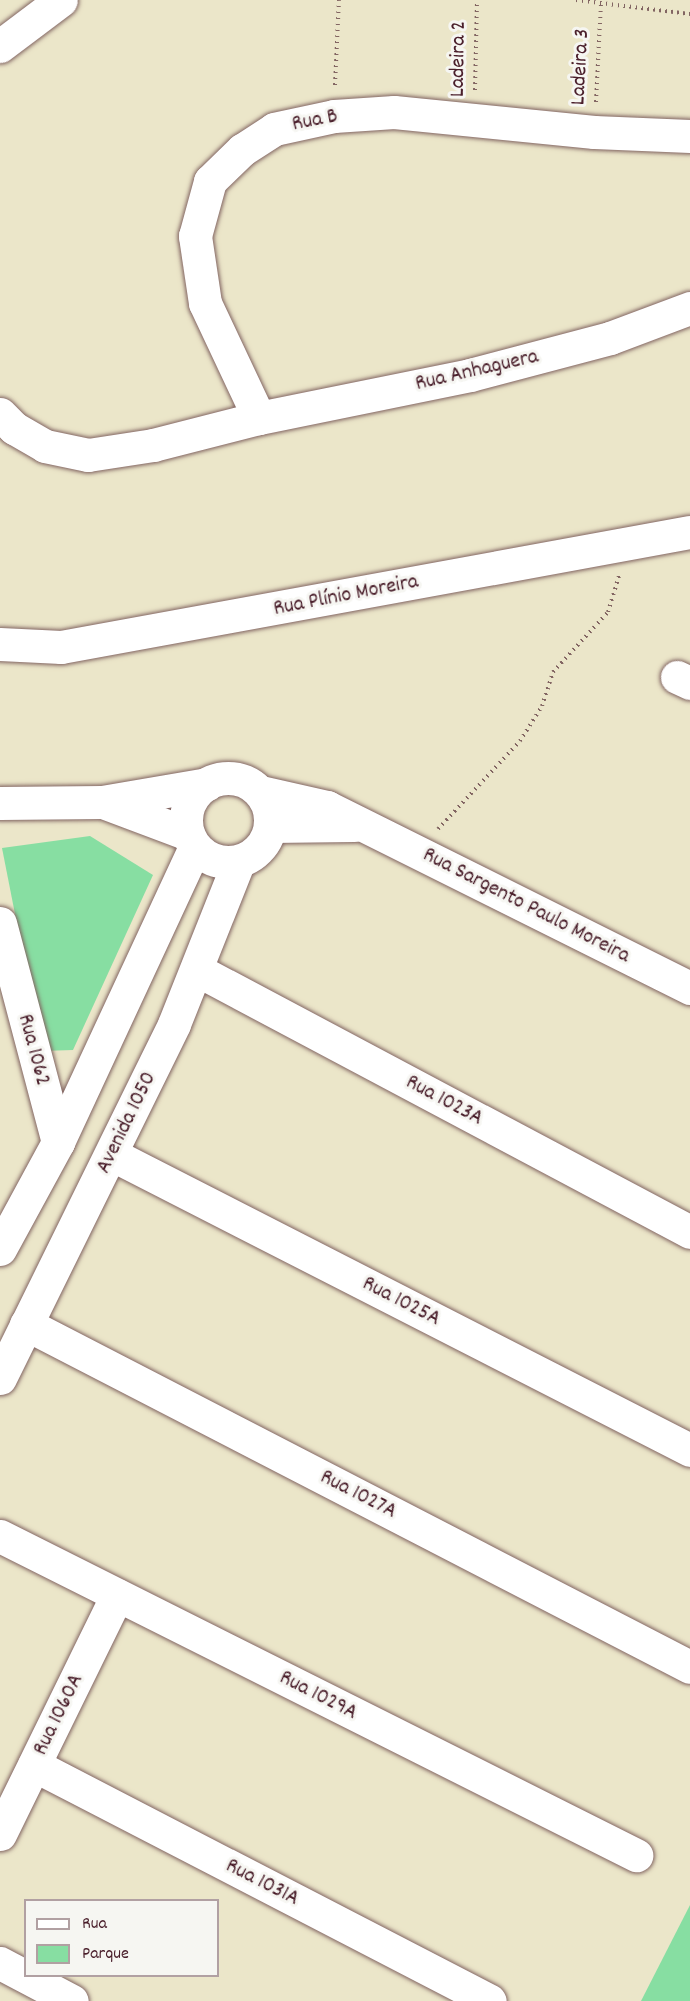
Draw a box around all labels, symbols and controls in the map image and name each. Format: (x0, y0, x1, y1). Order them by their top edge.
street label: Ladeira 2 (445, 21, 473, 97)
street label: Ladeira 3 (566, 28, 596, 106)
street label: Rua B (290, 104, 340, 138)
street label: Rua Anhaguera (413, 344, 541, 398)
street label: Rua Plínio Moreira (271, 569, 421, 623)
street label: Rua Sargento Paulo Moreira (418, 842, 634, 970)
street label: Rua 1062 (11, 1011, 55, 1089)
street label: Avenida 1050 (91, 1068, 163, 1178)
street label: Rua 1023A (401, 1070, 487, 1132)
street label: Rua 1025A (358, 1271, 444, 1333)
street label: Rua 1027A (315, 1465, 401, 1525)
street label: Rua 1029A (275, 1665, 361, 1727)
street label: Rua 1060A (28, 1670, 90, 1760)
street label: Rua 1031A (221, 1853, 303, 1913)
legend (24, 1899, 219, 1977)
text: Rua (82, 1912, 107, 1937)
text: Parque (82, 1942, 129, 1967)

